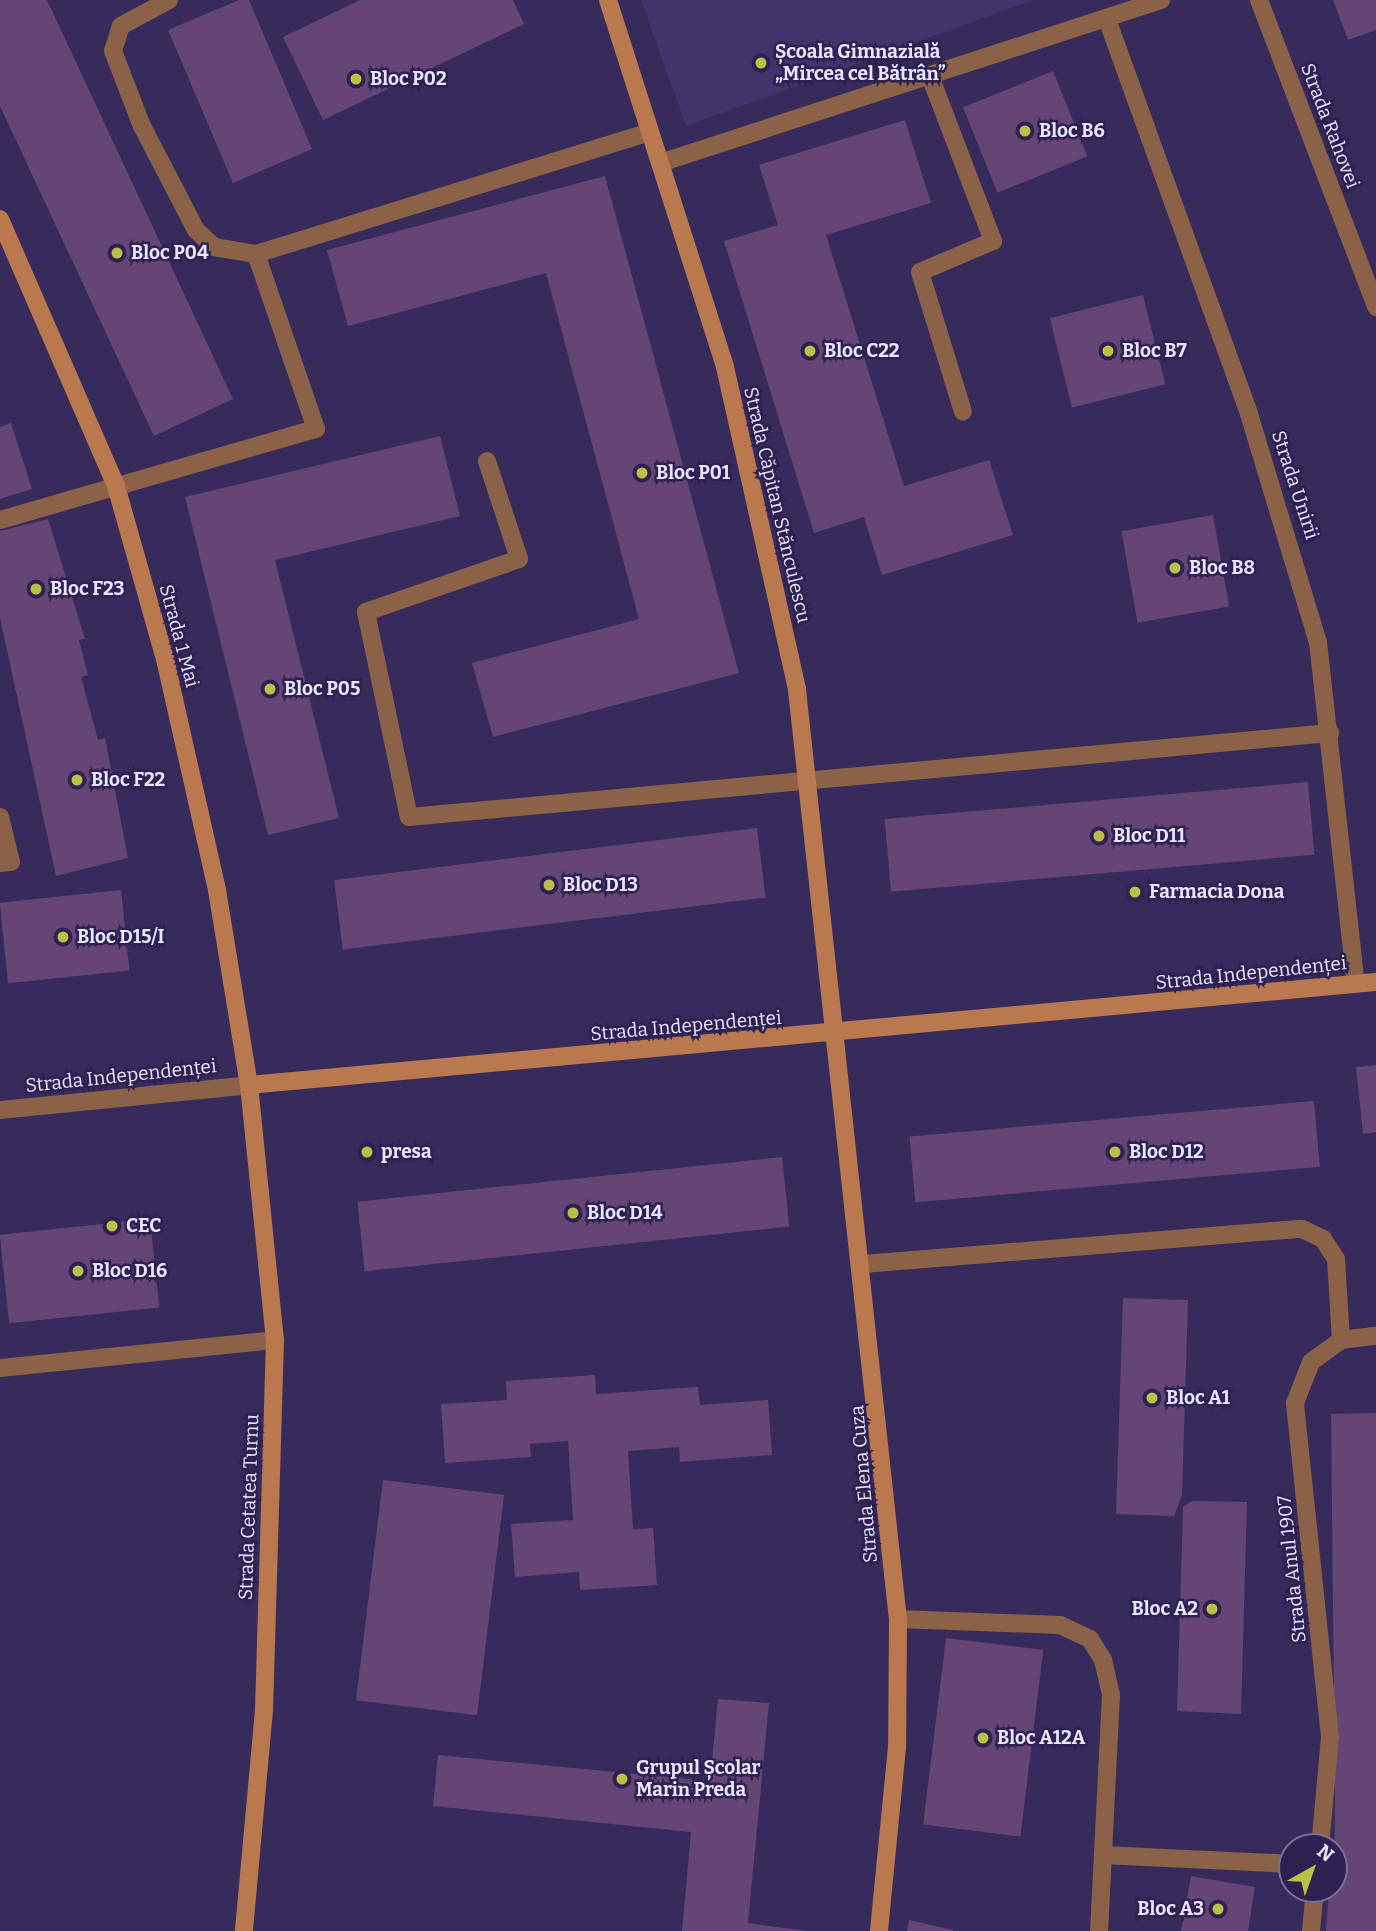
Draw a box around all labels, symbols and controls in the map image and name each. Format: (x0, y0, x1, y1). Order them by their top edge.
place label: Școala Gimnazială „Mircea cel Bătrân” (775, 41, 946, 85)
marker: Școala Gimnazială „Mircea cel Bătrân” (753, 55, 769, 71)
street label: Strada Rahovei (1296, 60, 1364, 192)
place label: Bloc P02 (370, 68, 447, 90)
marker: Bloc P02 (348, 71, 364, 87)
place label: Bloc B6 (1039, 120, 1105, 142)
marker: Bloc B6 (1017, 123, 1033, 139)
place label: Bloc P04 (131, 242, 208, 264)
marker: Bloc P04 (109, 245, 125, 261)
place label: Bloc C22 (824, 340, 900, 362)
place label: Bloc B7 (1122, 340, 1187, 362)
marker: Bloc C22 (802, 343, 818, 359)
marker: Bloc B7 (1100, 343, 1116, 359)
street label: Strada Căpitan Stănculescu (739, 385, 815, 625)
street label: Strada Unirii (1267, 428, 1323, 542)
place label: Bloc P01 (656, 462, 730, 484)
marker: Bloc P01 (634, 465, 650, 481)
place label: Bloc B8 (1189, 557, 1255, 579)
marker: Bloc B8 (1167, 560, 1183, 576)
place label: Bloc F23 (50, 578, 125, 600)
marker: Bloc F23 (28, 581, 44, 597)
street label: Strada 1 Mai (154, 582, 204, 690)
place label: Bloc P05 (284, 678, 360, 700)
marker: Bloc P05 (262, 681, 278, 697)
place label: Bloc F22 (91, 769, 165, 791)
marker: Bloc F22 (69, 772, 85, 788)
place label: Bloc D11 (1113, 825, 1185, 847)
marker: Bloc D11 (1091, 828, 1107, 844)
place label: Bloc D13 (563, 874, 638, 896)
marker: Bloc D13 (541, 877, 557, 893)
place label: Farmacia Dona (1149, 881, 1284, 903)
marker: Farmacia Dona (1127, 884, 1143, 900)
place label: Bloc D15/I (77, 926, 164, 948)
marker: Bloc D15/I (55, 929, 71, 945)
street label: Strada Independenței (1154, 952, 1348, 994)
street label: Strada Independenței (589, 1006, 783, 1046)
street label: Strada Independenței (24, 1055, 218, 1097)
place label: presa (381, 1141, 432, 1163)
place label: Bloc D12 (1129, 1141, 1204, 1163)
marker: presa (359, 1144, 375, 1160)
marker: Bloc D12 (1107, 1144, 1123, 1160)
place label: Bloc D14 (587, 1202, 663, 1224)
marker: Bloc D14 (565, 1205, 581, 1221)
place label: CEC (126, 1215, 161, 1237)
marker: CEC (104, 1218, 120, 1234)
place label: Bloc D16 (92, 1260, 167, 1282)
marker: Bloc D16 (70, 1263, 86, 1279)
place label: Bloc A1 (1166, 1387, 1230, 1409)
marker: Bloc A1 (1144, 1390, 1160, 1406)
street label: Strada Elena Cuza (846, 1404, 882, 1564)
street label: Strada Cetatea Turnu (234, 1414, 264, 1600)
street label: Strada Anul 1907 (1273, 1494, 1311, 1644)
place label: Bloc A2 (1132, 1598, 1198, 1620)
marker: Bloc A2 (1204, 1601, 1220, 1617)
place label: Bloc A12A (997, 1727, 1085, 1749)
marker: Bloc A12A (975, 1730, 991, 1746)
place label: Grupul Școlar Marin Preda (636, 1757, 761, 1801)
marker: Grupul Școlar Marin Preda (614, 1771, 630, 1787)
north arrow (1278, 1833, 1348, 1903)
text: N (1313, 1840, 1339, 1867)
place label: Bloc A3 (1137, 1898, 1204, 1920)
marker: Bloc A3 (1210, 1901, 1226, 1917)

